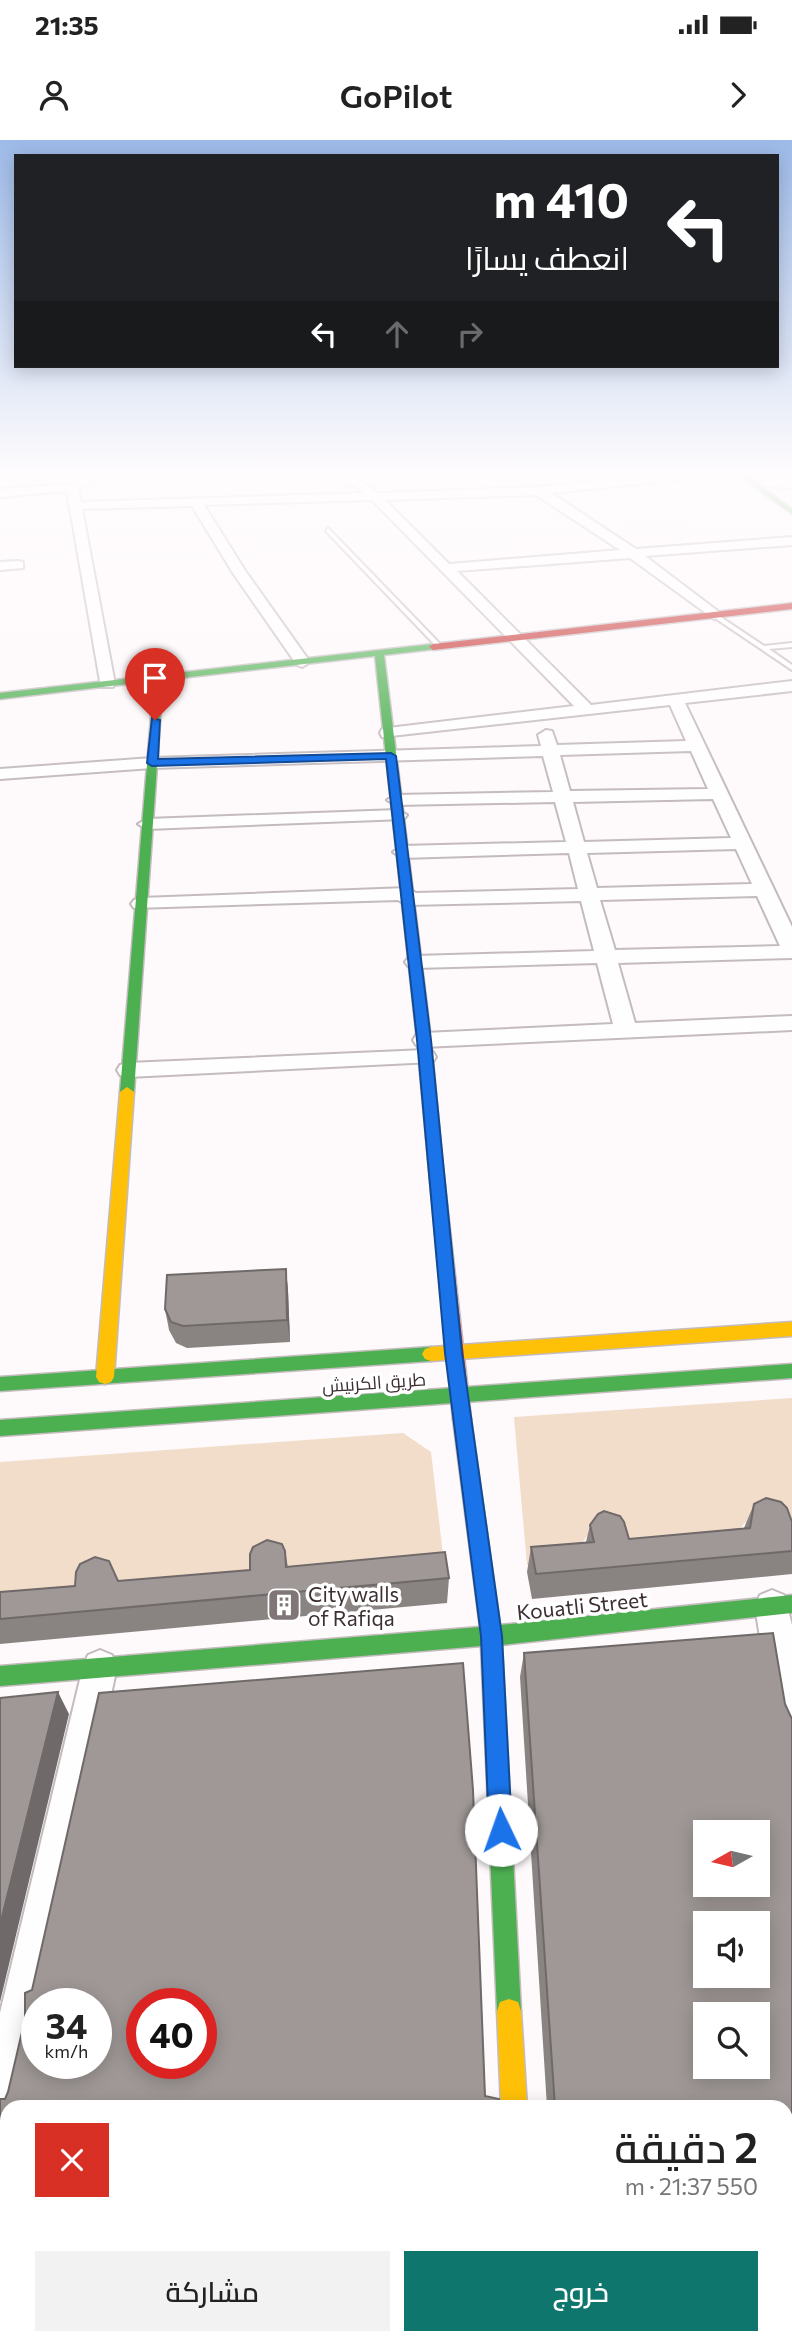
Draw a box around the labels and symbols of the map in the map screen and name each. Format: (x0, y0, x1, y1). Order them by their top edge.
pin (125, 648, 185, 720)
street label: طريق الكرنيش (321, 1367, 427, 1399)
place label: City walls of Rafiqa (308, 1581, 399, 1630)
building icon: City walls of Rafiqa (265, 1586, 303, 1624)
street label: Kouatli Street (515, 1586, 649, 1624)
position arrow (464, 1793, 538, 1867)
north arrow (693, 1820, 770, 1897)
speed limit sign: 40 (126, 1988, 217, 2079)

